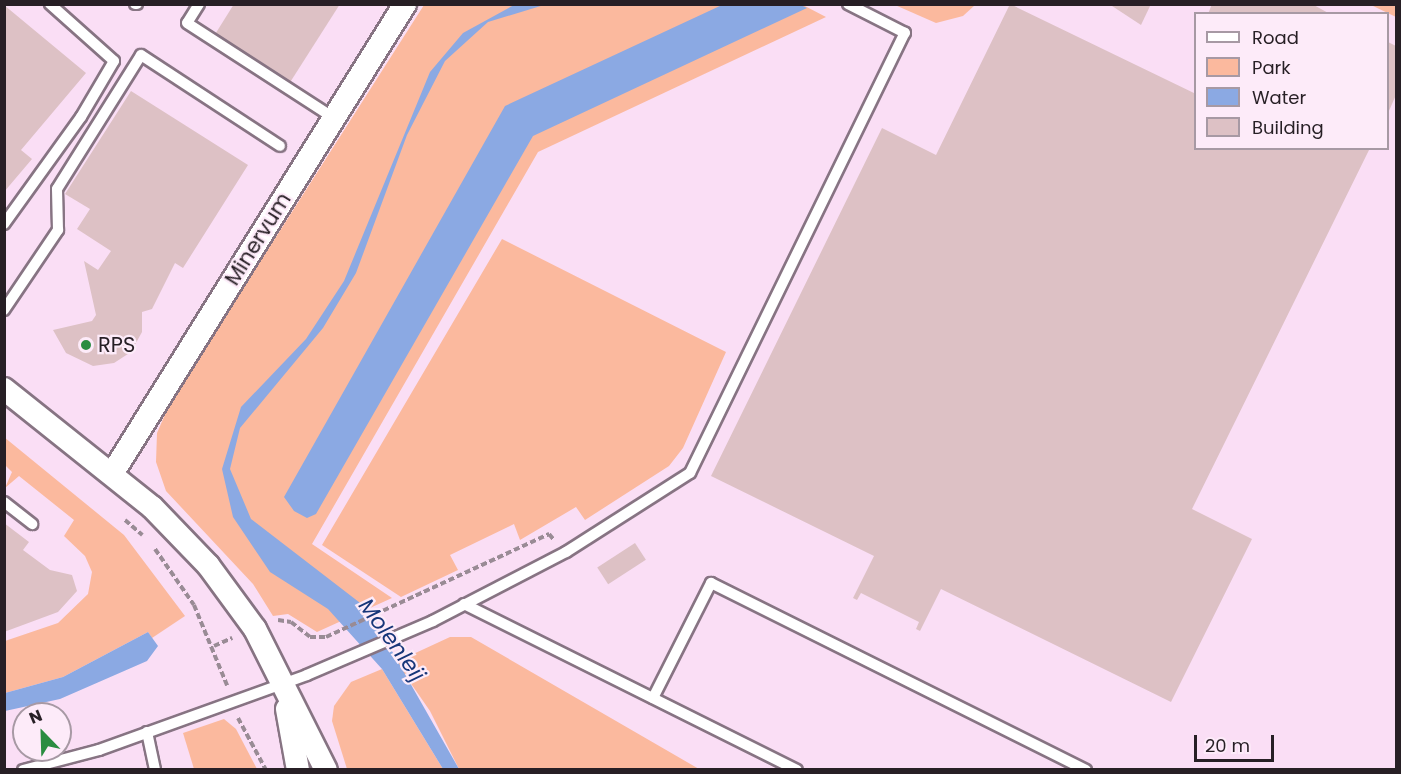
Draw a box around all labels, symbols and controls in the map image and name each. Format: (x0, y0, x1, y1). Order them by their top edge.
legend (1194, 12, 1389, 150)
text: Road (1252, 25, 1299, 50)
text: Park (1252, 55, 1291, 80)
text: Water (1252, 85, 1306, 110)
text: Building (1252, 115, 1324, 140)
street label: Minervum (220, 188, 296, 290)
place label: RPS (98, 332, 135, 358)
marker: RPS (79, 338, 93, 352)
water label: Molenleij (353, 593, 431, 687)
north arrow (12, 702, 72, 762)
text: N (26, 704, 46, 730)
scale bar (1197, 723, 1276, 761)
text: 20 m (1205, 733, 1250, 758)

